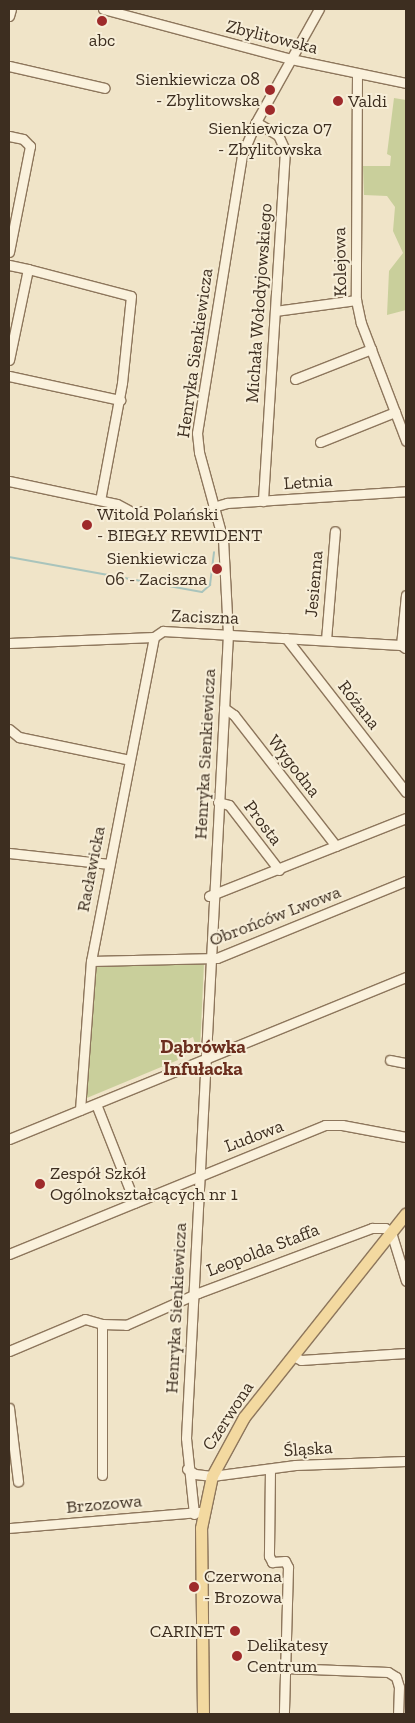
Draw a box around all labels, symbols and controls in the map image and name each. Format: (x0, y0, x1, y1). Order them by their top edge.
marker: abc (96, 15, 108, 27)
street label: Zbylitowska (224, 15, 320, 59)
place label: abc (89, 29, 115, 51)
place label: Sienkiewicza 08 - Zbylitowska (136, 69, 260, 112)
marker: Sienkiewicza 08 - Zbylitowska (264, 84, 276, 96)
place label: Valdi (348, 90, 387, 112)
marker: Valdi (332, 95, 344, 107)
marker: Sienkiewicza 07 - Zbylitowska (264, 104, 276, 116)
place label: Sienkiewicza 07 - Zbylitowska (208, 118, 332, 160)
street label: Michała Wołodyjowskiego (241, 202, 277, 404)
street label: Kolejowa (329, 227, 351, 297)
street label: Henryka Sienkiewicza (172, 267, 218, 439)
street label: Letnia (283, 470, 333, 494)
place label: Witold Polański - BIEGŁY REWIDENT (97, 504, 263, 546)
marker: Witold Polański - BIEGŁY REWIDENT (81, 519, 93, 531)
place label: Sienkiewicza 06 - Zaciszna (105, 548, 207, 590)
street label: Jesienna (300, 550, 328, 618)
marker: Sienkiewicza 06 - Zaciszna (211, 563, 223, 575)
street label: Zaciszna (171, 605, 239, 629)
street label: Henryka Sienkiewicza (190, 668, 220, 840)
street label: Różana (333, 676, 385, 734)
street label: Wygodna (263, 731, 325, 801)
street label: Prosta (239, 796, 287, 850)
street label: Racławicka (72, 824, 110, 914)
street label: Obrońców Lwowa (206, 881, 344, 951)
district label: Dąbrówka Infułacka (160, 1036, 246, 1080)
street label: Ludowa (222, 1115, 286, 1157)
place label: Zespół Szkół Ogólnokształcących nr 1 (50, 1163, 238, 1206)
marker: Zespół Szkół Ogólnokształcących nr 1 (34, 1178, 46, 1190)
street label: Leopolda Staffa (204, 1219, 322, 1281)
street label: Henryka Sienkiewicza (161, 1222, 191, 1394)
street label: Czerwona (198, 1377, 258, 1455)
street label: Śląska (283, 1437, 333, 1461)
street label: Brzozowa (65, 1490, 143, 1518)
place label: Czerwona - Brozowa (204, 1566, 282, 1608)
marker: Czerwona - Brozowa (188, 1581, 200, 1593)
place label: CARINET (150, 1620, 225, 1642)
marker: CARINET (229, 1625, 241, 1637)
place label: Delikatesy Centrum (247, 1635, 328, 1678)
marker: Delikatesy Centrum (231, 1650, 243, 1662)

